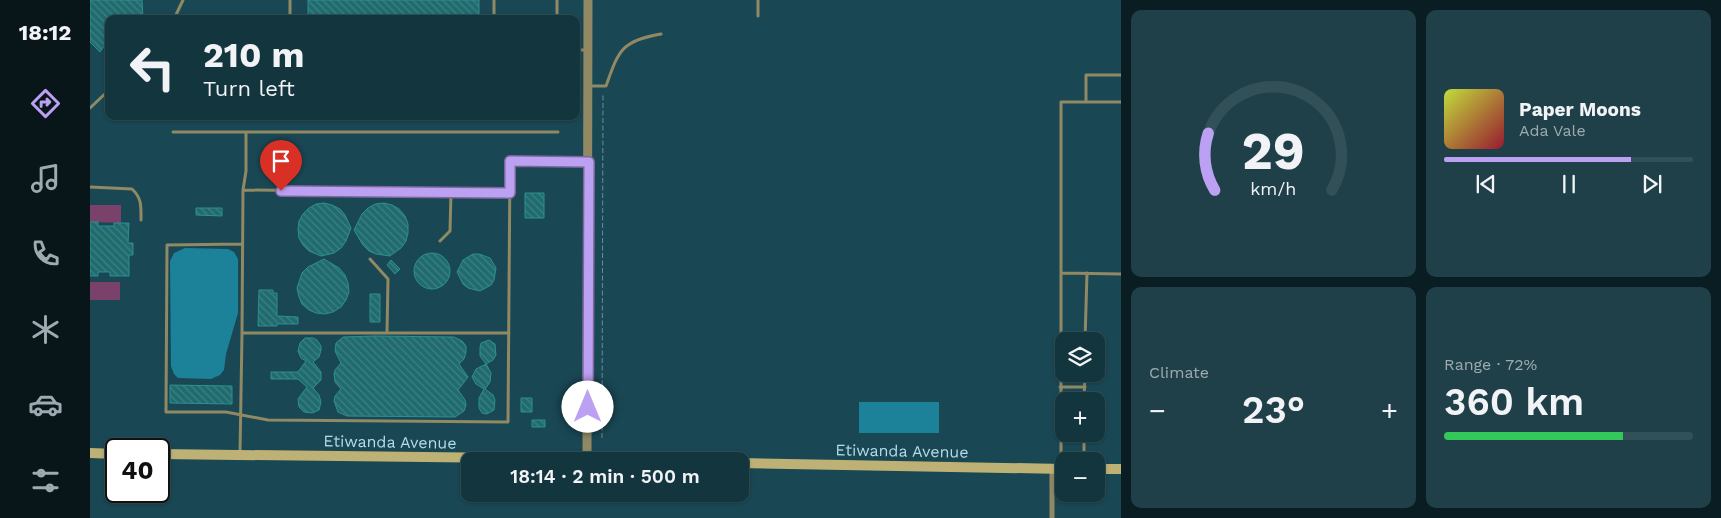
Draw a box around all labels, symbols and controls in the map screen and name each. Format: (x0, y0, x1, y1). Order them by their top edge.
text: 18:12 (19, 20, 71, 45)
text: 210 m (203, 34, 304, 76)
icon: left (120, 35, 185, 100)
text: Turn left (203, 76, 295, 101)
icon: directions (28, 86, 63, 121)
text: Paper Moons (1519, 98, 1641, 121)
text: 29 (1242, 121, 1305, 182)
text: Ada Vale (1519, 121, 1586, 140)
pin (260, 140, 302, 191)
icon: arrive (267, 147, 295, 175)
icon: music (28, 161, 63, 196)
icon: previous (1472, 170, 1500, 198)
icon: pause (1555, 170, 1583, 198)
icon: next (1638, 170, 1666, 198)
text: km/h (1250, 178, 1297, 199)
icon: phone (28, 236, 63, 271)
icon: climate (28, 312, 63, 347)
map controls (1055, 332, 1105, 502)
button: layers (1055, 332, 1105, 382)
text: Range · 72% (1444, 355, 1537, 374)
text: Climate (1149, 363, 1209, 382)
position arrow (561, 380, 613, 432)
text: 360 km (1444, 380, 1584, 424)
icon: car (28, 387, 63, 422)
text: 23° (1242, 388, 1305, 432)
button: + (1055, 392, 1105, 442)
text: − (1149, 394, 1166, 427)
text: + (1381, 394, 1398, 427)
street label: Etiwanda Avenue (323, 431, 457, 453)
speed limit sign: 40 (105, 438, 170, 503)
street label: Etiwanda Avenue (835, 440, 969, 462)
button: − (1055, 452, 1105, 502)
icon: filters (28, 463, 63, 498)
text: 18:14 · 2 min · 500 m (510, 465, 700, 488)

